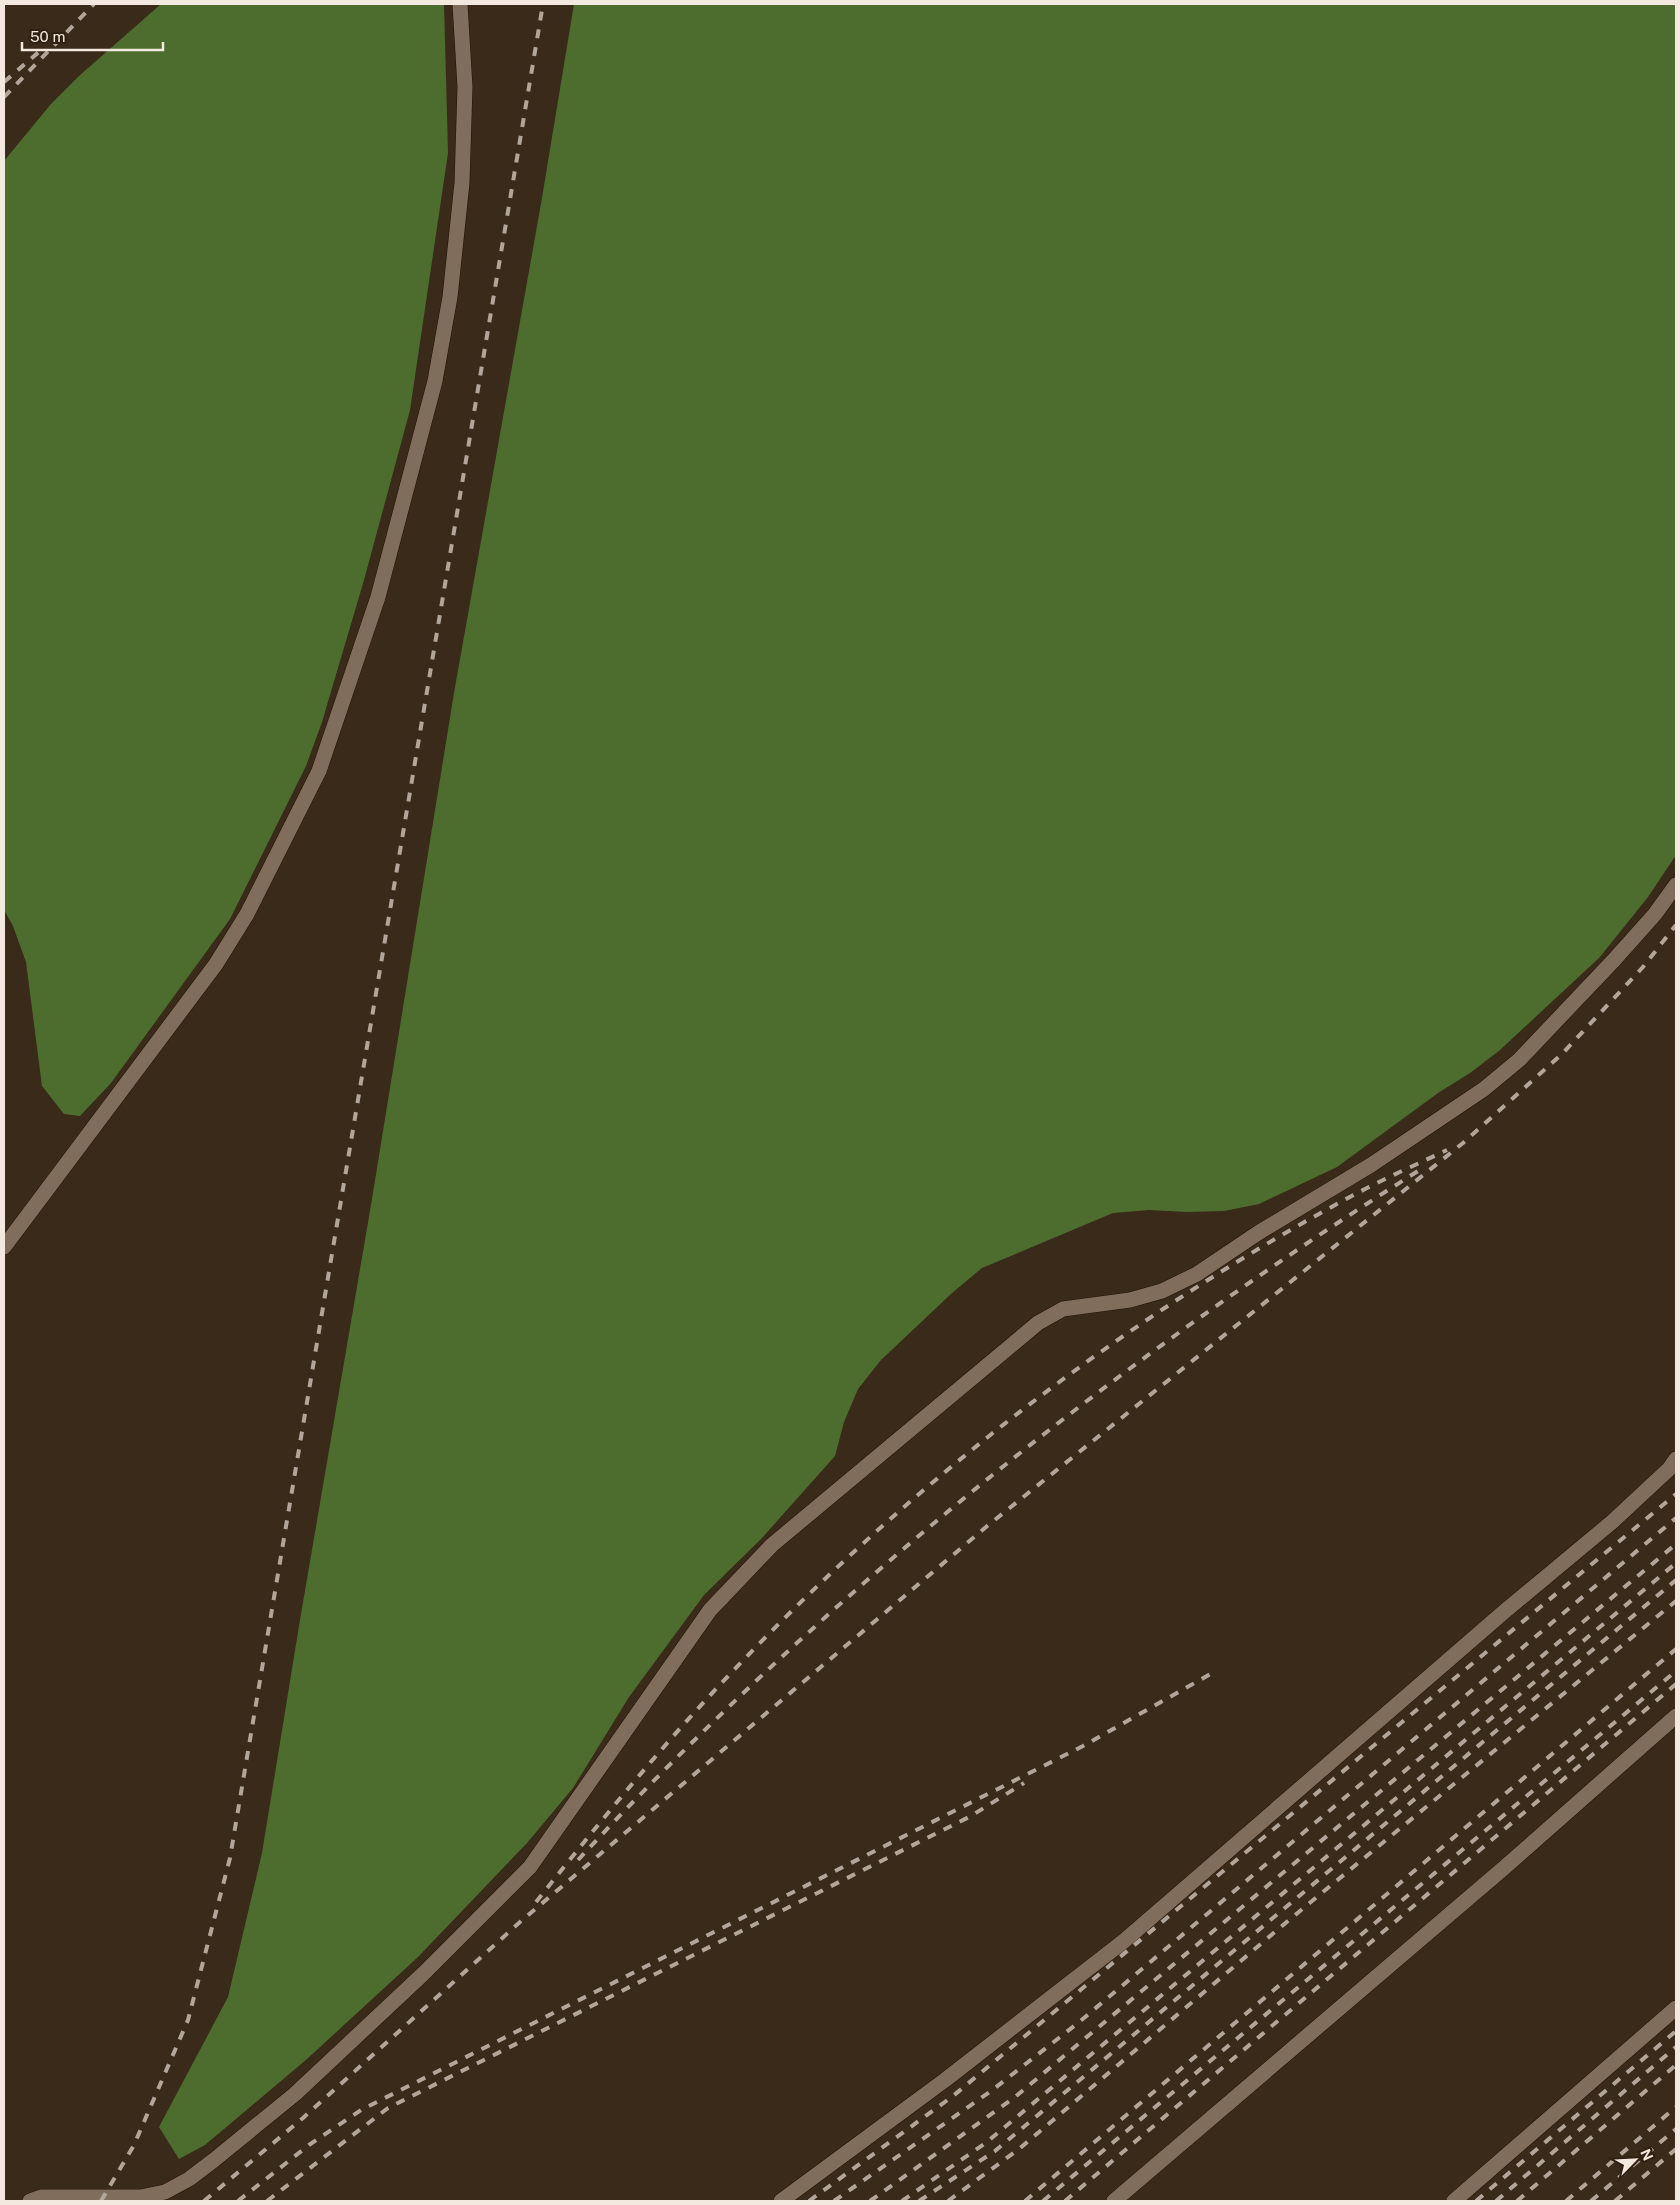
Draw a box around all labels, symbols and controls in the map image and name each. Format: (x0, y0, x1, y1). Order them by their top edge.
scale bar (22, 20, 164, 52)
text: 50 m (30, 28, 65, 45)
north arrow (1610, 2135, 1660, 2185)
text: N (1637, 2146, 1656, 2163)

